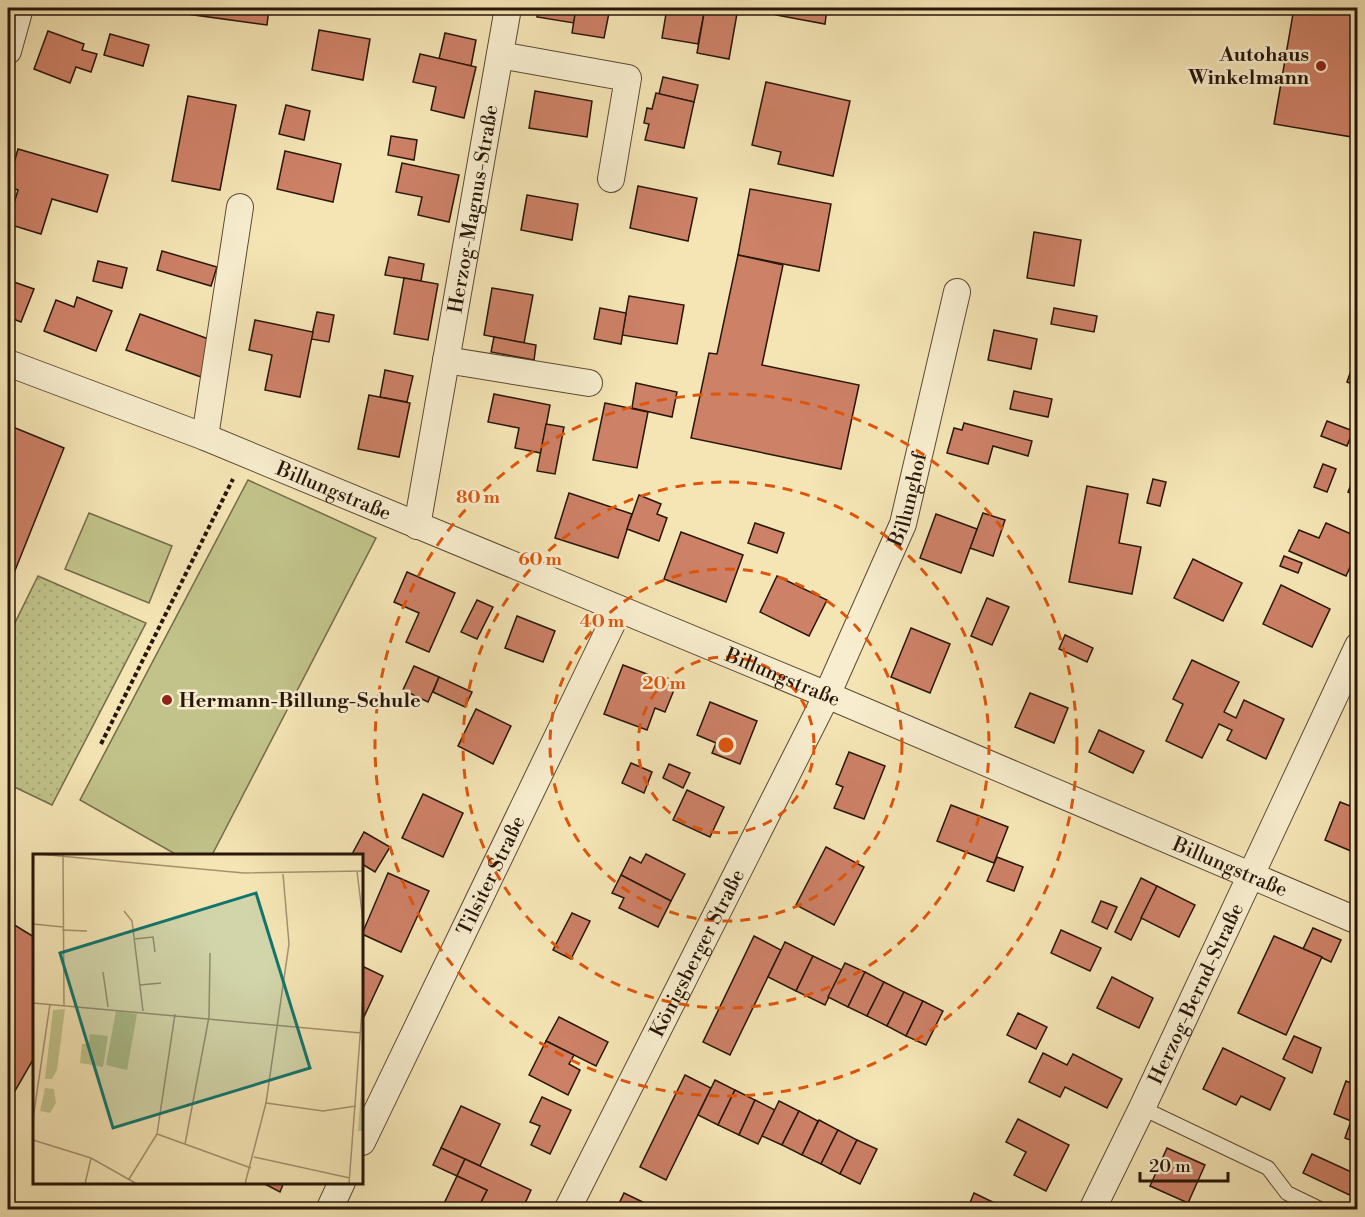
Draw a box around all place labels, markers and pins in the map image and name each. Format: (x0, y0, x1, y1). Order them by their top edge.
place label: Autohaus Winkelmann (1187, 43, 1310, 91)
marker: Autohaus Winkelmann (1314, 59, 1328, 73)
place label: Hermann-Billung-Schule (179, 689, 421, 714)
marker: Hermann-Billung-Schule (160, 693, 174, 707)
centre of rings (716, 735, 736, 755)

